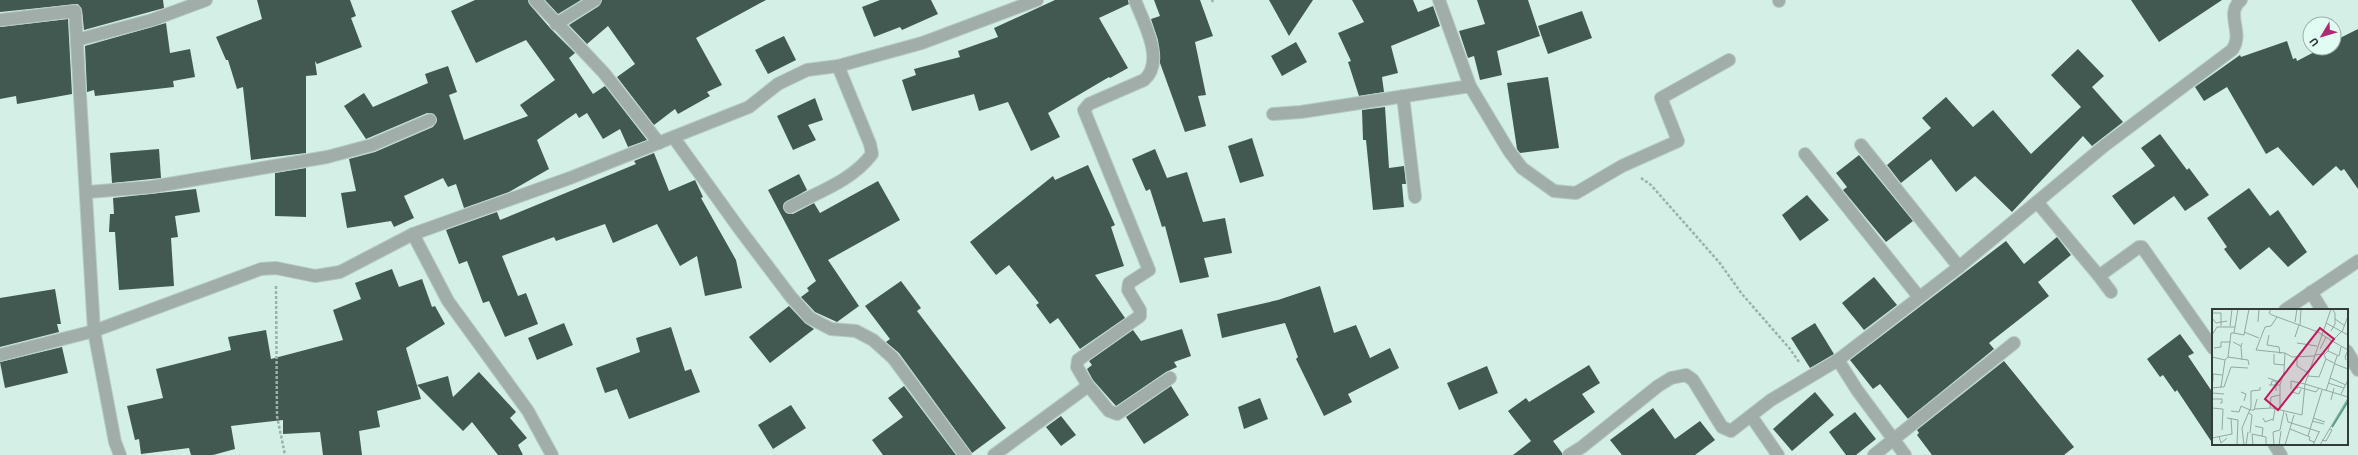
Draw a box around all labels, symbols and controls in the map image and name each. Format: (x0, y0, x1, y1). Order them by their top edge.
north arrow (2302, 16, 2342, 56)
text: U (2306, 35, 2322, 49)
inset map (2212, 309, 2348, 445)

